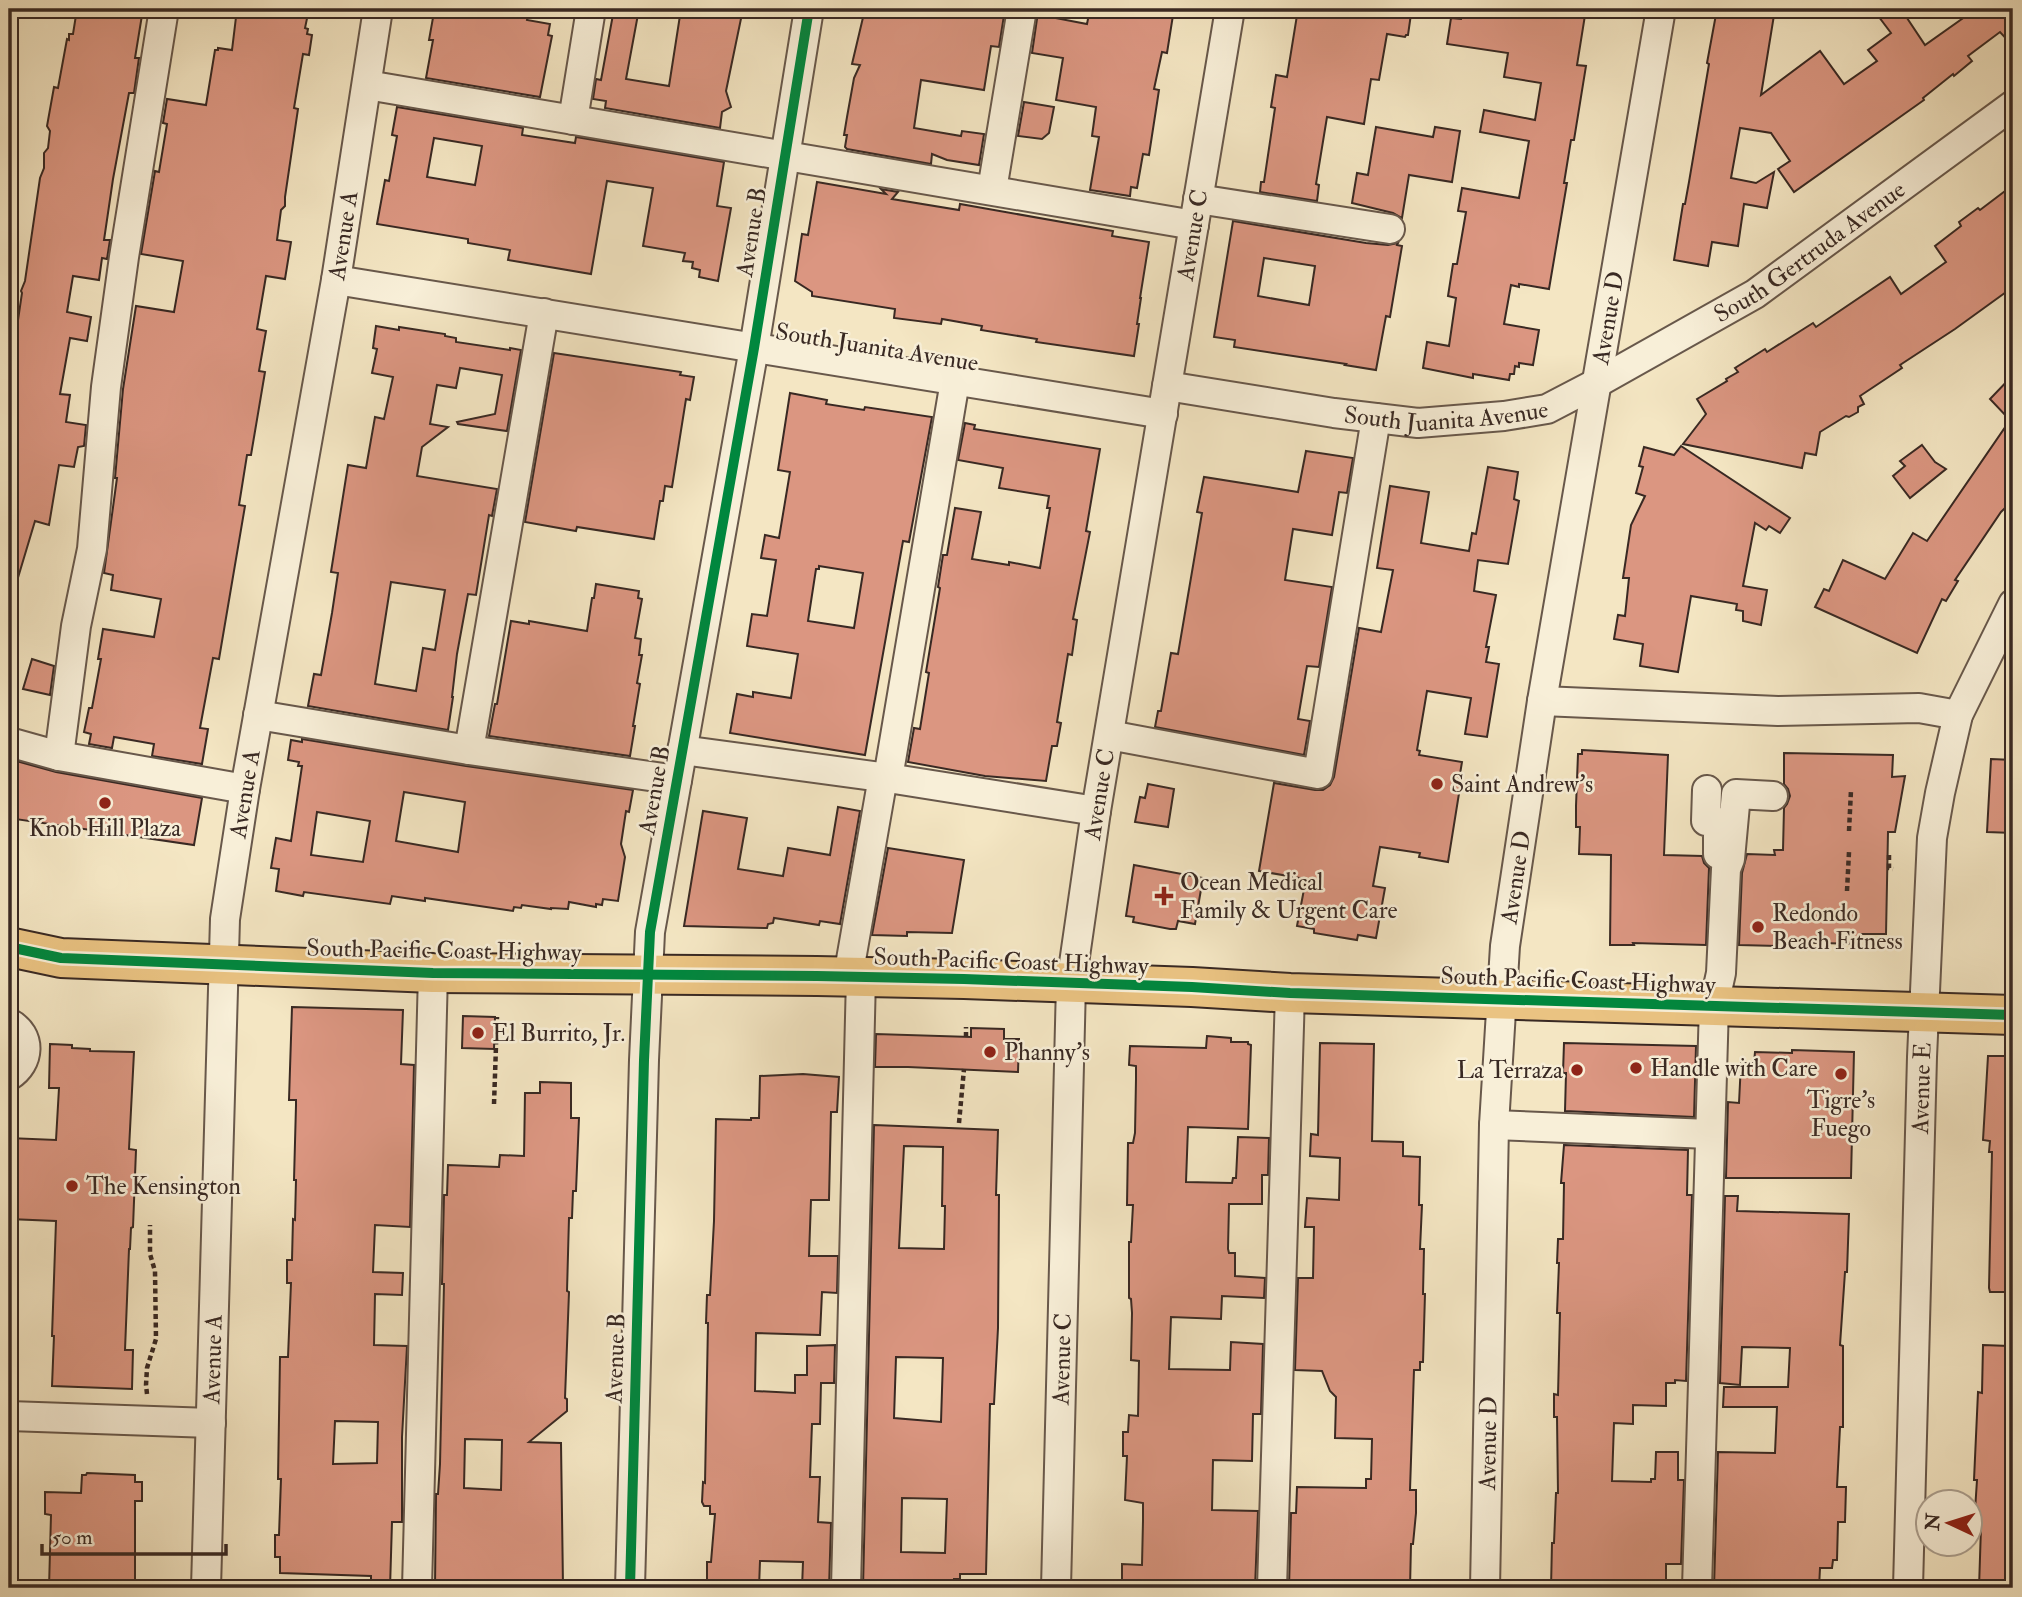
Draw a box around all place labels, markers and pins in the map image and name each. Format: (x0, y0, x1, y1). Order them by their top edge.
place label: Saint Andrew's (1451, 769, 1593, 800)
marker: Saint Andrew's (1429, 776, 1445, 792)
marker: Knob Hill Plaza (97, 795, 113, 811)
place label: Knob Hill Plaza (29, 813, 182, 844)
place label: Ocean Medical Family & Urgent Care (1180, 867, 1398, 926)
marker: Ocean Medical Family & Urgent Care (1154, 886, 1174, 906)
place label: Redondo Beach Fitness (1772, 898, 1903, 957)
marker: Redondo Beach Fitness (1750, 919, 1766, 935)
place label: El Burrito, Jr. (492, 1018, 625, 1049)
marker: El Burrito, Jr. (470, 1025, 486, 1041)
place label: Phanny's (1004, 1037, 1090, 1068)
marker: Phanny's (982, 1044, 998, 1060)
place label: Handle with Care (1650, 1053, 1817, 1084)
place label: La Terraza (1457, 1055, 1564, 1086)
marker: Handle with Care (1628, 1060, 1644, 1076)
marker: La Terraza (1569, 1062, 1585, 1078)
marker: Tigre's Fuego (1833, 1066, 1849, 1082)
place label: Tigre's Fuego (1807, 1085, 1875, 1144)
place label: The Kensington (86, 1171, 241, 1202)
marker: The Kensington (64, 1178, 80, 1194)

